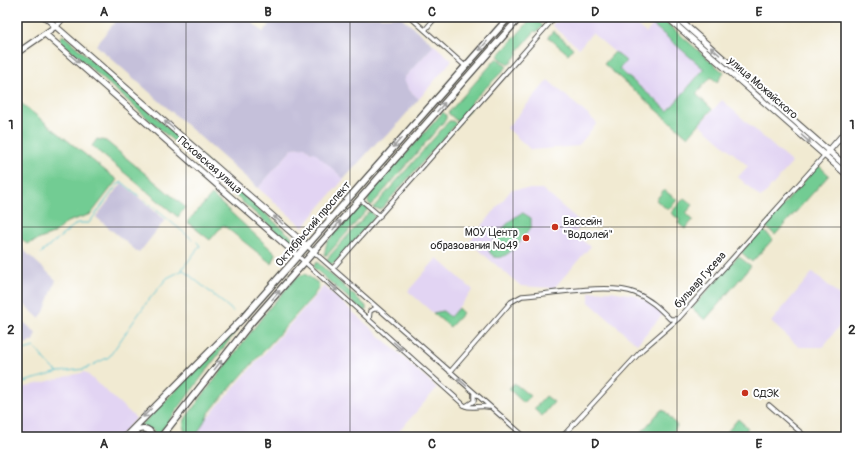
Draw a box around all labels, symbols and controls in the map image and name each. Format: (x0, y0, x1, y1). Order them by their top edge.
text: A (100, 4, 109, 20)
text: B (264, 4, 272, 20)
text: C (428, 4, 436, 20)
text: D (591, 4, 599, 20)
text: E (756, 4, 763, 20)
one-way arrow (478, 41, 487, 52)
one-way arrow (710, 46, 720, 56)
street label: улица Можайского (725, 54, 800, 122)
one-way arrow (69, 55, 80, 64)
one-way arrow (437, 101, 446, 112)
text: 1 (8, 117, 14, 133)
text: 1 (849, 117, 855, 133)
one-way arrow (164, 121, 175, 130)
street label: Псковская улица (175, 134, 245, 196)
one-way arrow (800, 135, 811, 144)
one-way arrow (392, 138, 401, 149)
street label: Октябрьский проспект (273, 179, 354, 269)
place label: Бассейн "Водолей" (563, 215, 613, 241)
one-way arrow (273, 216, 283, 225)
one-way arrow (332, 220, 341, 230)
marker: Бассейн "Водолей" (550, 222, 560, 232)
place label: МОУ Центр образования №49 (430, 226, 518, 252)
marker: МОУ Центр образования №49 (521, 233, 531, 243)
street label: бульвар Гусева (671, 249, 729, 311)
one-way arrow (328, 283, 338, 292)
one-way arrow (271, 290, 280, 300)
text: 2 (7, 322, 15, 338)
text: 2 (848, 322, 856, 338)
one-way arrow (393, 342, 404, 351)
one-way arrow (214, 360, 222, 371)
one-way arrow (457, 378, 467, 387)
place label: СДЭК (753, 387, 779, 400)
marker: СДЭК (740, 388, 750, 398)
one-way arrow (142, 408, 152, 418)
text: A (100, 436, 109, 452)
text: B (264, 436, 272, 452)
text: C (428, 436, 436, 452)
text: D (591, 436, 599, 452)
text: E (756, 436, 763, 452)

